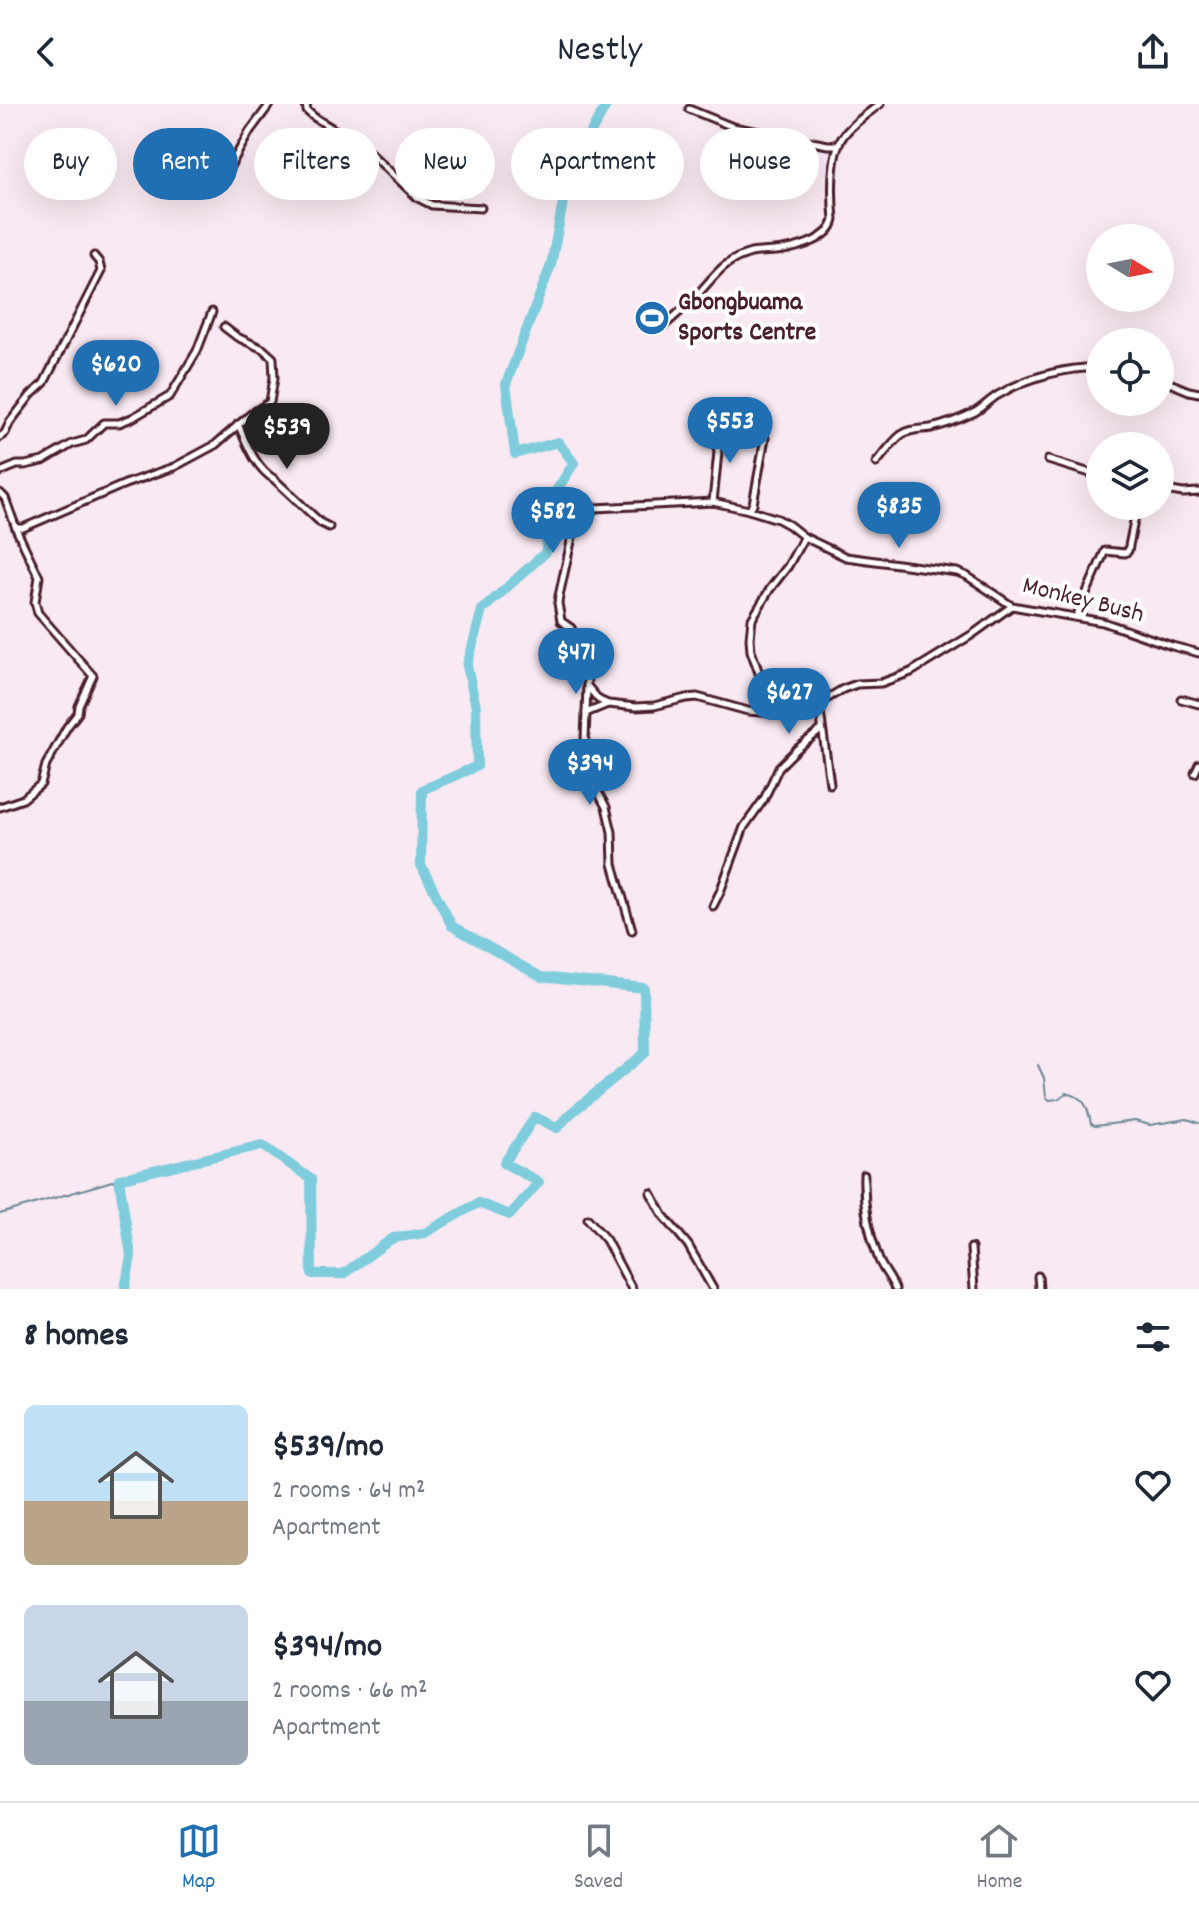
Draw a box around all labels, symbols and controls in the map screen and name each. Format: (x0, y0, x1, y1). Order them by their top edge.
text: Nestly (557, 26, 642, 78)
icon: back (24, 30, 68, 74)
icon: share (1131, 30, 1175, 74)
chip: Buy (24, 128, 117, 200)
chip: Rent (133, 128, 238, 200)
chip: Filters (254, 128, 379, 200)
chip: New (395, 128, 495, 200)
chip: Apartment (511, 128, 684, 200)
chip: House (700, 128, 819, 200)
north arrow (1086, 224, 1174, 312)
map controls (1086, 224, 1174, 520)
place label: Gbongbuama Sports Centre (678, 285, 816, 352)
sports icon: Gbongbuama Sports Centre (633, 299, 671, 337)
button: locate (1086, 328, 1174, 416)
pin: $620 (69, 340, 163, 408)
text: $620 (90, 347, 142, 384)
pin: $553 (683, 397, 777, 465)
pin: $539 (240, 403, 334, 471)
text: $553 (706, 404, 754, 441)
text: $539 (263, 410, 311, 447)
button: layers (1086, 432, 1174, 520)
pin: $835 (852, 482, 946, 550)
pin: $582 (506, 487, 600, 555)
text: $835 (875, 489, 923, 526)
text: $582 (529, 494, 577, 531)
street label: Monkey Bush (1018, 568, 1148, 634)
pin: $471 (529, 628, 623, 696)
text: $471 (556, 635, 596, 672)
pin: $627 (742, 668, 836, 736)
text: $627 (765, 675, 813, 712)
pin: $394 (543, 739, 637, 807)
text: $394 (566, 746, 614, 783)
text: 8 homes (24, 1313, 129, 1362)
icon: filters (1131, 1315, 1175, 1359)
text: $539/mo (272, 1424, 384, 1473)
icon: home (88, 1437, 184, 1533)
icon: heart (1131, 1463, 1175, 1507)
text: 2 rooms · 64 m² (272, 1473, 426, 1510)
text: Apartment (272, 1510, 381, 1547)
text: $394/mo (272, 1624, 382, 1673)
icon: home (88, 1637, 184, 1733)
icon: heart (1131, 1663, 1175, 1707)
text: 2 rooms · 66 m² (272, 1673, 428, 1710)
text: Apartment (272, 1710, 381, 1747)
tab: Map (177, 1819, 221, 1898)
tab: Saved (574, 1819, 623, 1898)
tab: Home (976, 1819, 1022, 1898)

